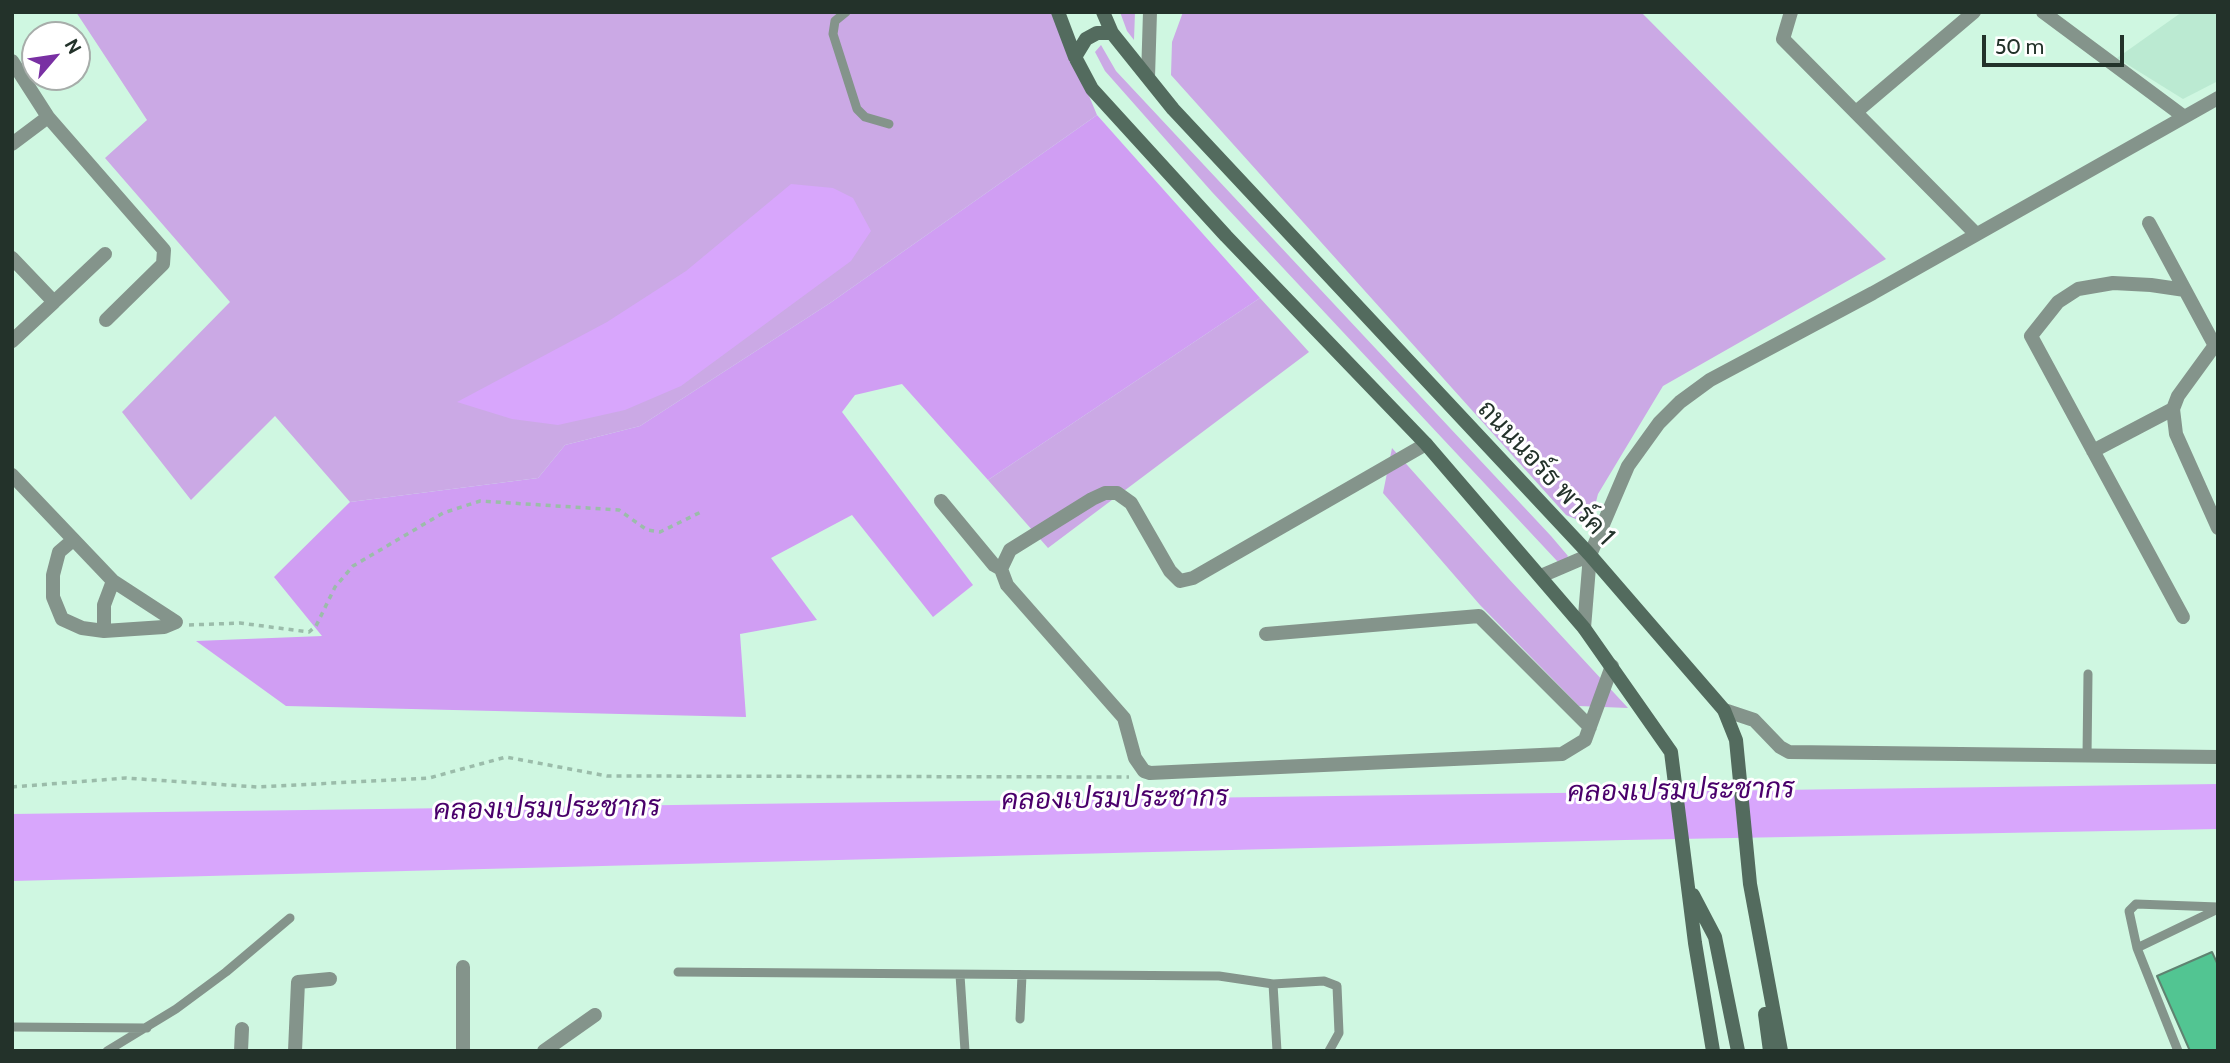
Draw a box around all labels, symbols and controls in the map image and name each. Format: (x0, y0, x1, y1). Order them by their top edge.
north arrow (21, 21, 91, 91)
scale bar (1985, 21, 2127, 65)
text: 50 m (1995, 34, 2044, 59)
text: N (60, 35, 86, 58)
street label: ถนนนอร์ธ พาร์ค 1 (1471, 394, 1621, 552)
water label: คลองเปรมประชากร (1567, 772, 1795, 810)
water label: คลองเปรมประชากร (1001, 780, 1229, 818)
water label: คลองเปรมประชากร (433, 790, 661, 828)

